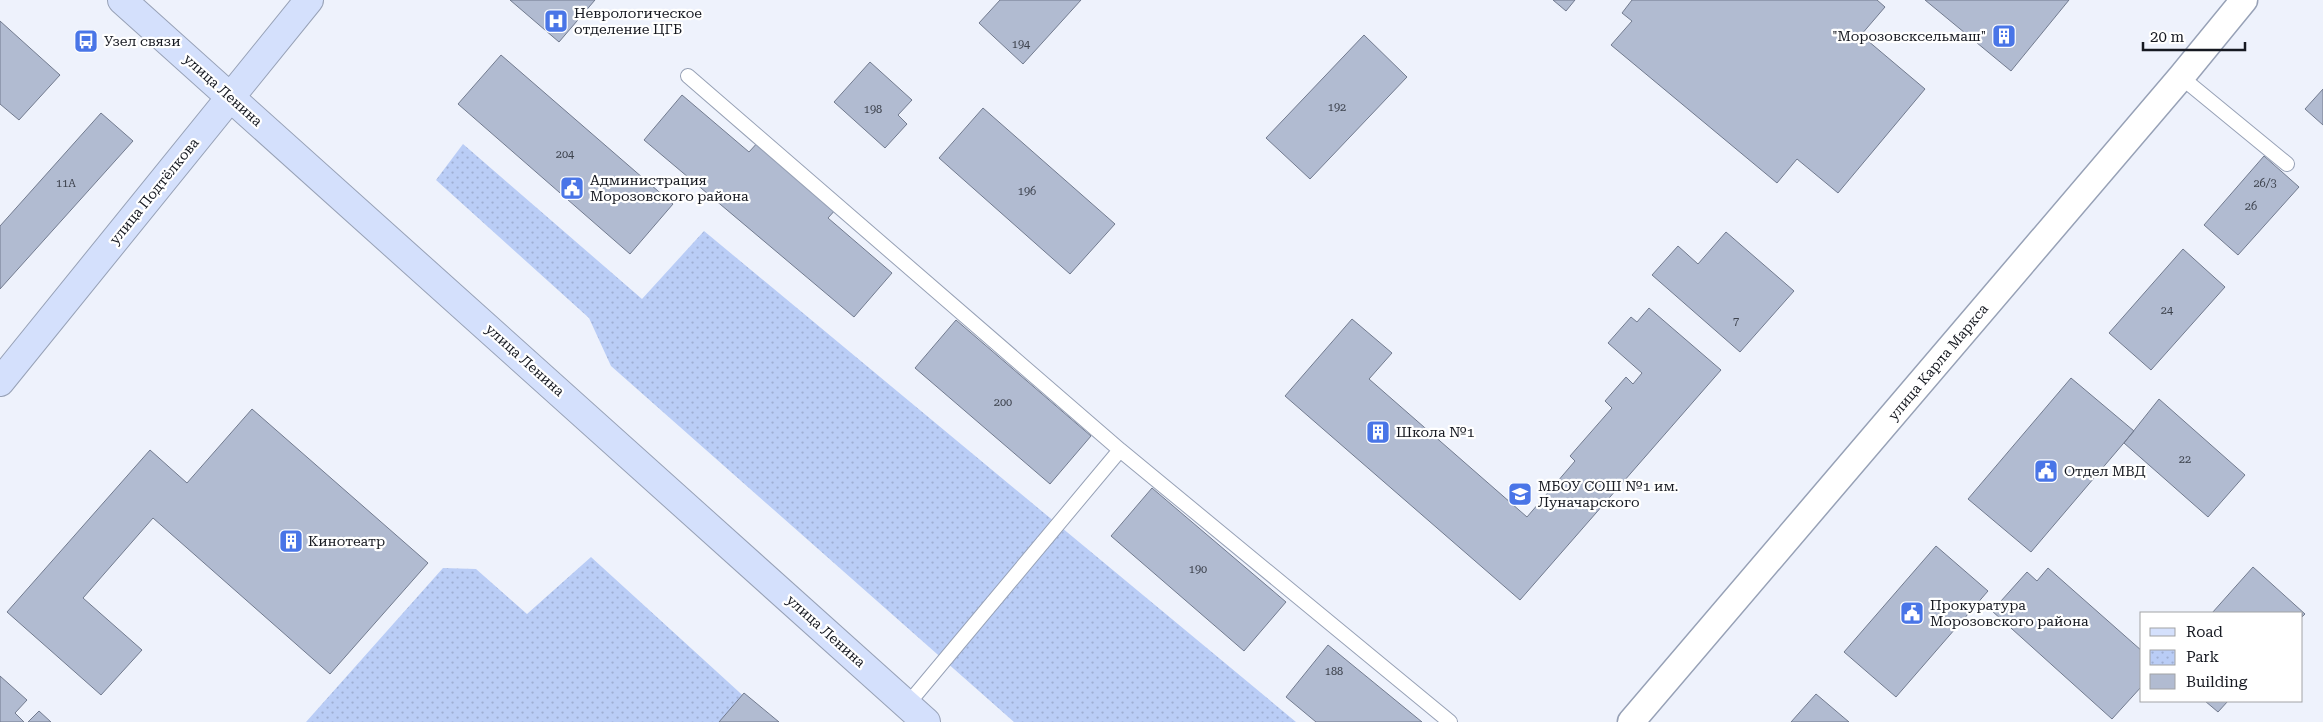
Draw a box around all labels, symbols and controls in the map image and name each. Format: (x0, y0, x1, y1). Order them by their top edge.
place label: Неврологическое отделение ЦГБ (574, 5, 702, 37)
hospital icon: Неврологическое отделение ЦГБ (543, 8, 569, 34)
scale bar (2143, 20, 2246, 52)
building icon: "Морозовсксельмаш" (1991, 23, 2017, 49)
bus stop icon: Узел связи (73, 28, 99, 54)
place label: "Морозовсксельмаш" (1832, 28, 1986, 44)
text: 20 m (2150, 28, 2185, 46)
place label: Узел связи (104, 33, 181, 49)
house number: 194 (1012, 38, 1031, 51)
street label: улица Ленина (180, 51, 266, 130)
house number: 192 (1328, 101, 1346, 114)
house number: 198 (864, 103, 882, 116)
street label: улица Подтёлкова (106, 134, 202, 247)
house number: 204 (556, 148, 575, 161)
place label: Администрация Морозовского района (590, 172, 749, 204)
public building icon: Администрация Морозовского района (559, 175, 585, 201)
house number: 11А (56, 177, 76, 190)
house number: 26/3 (2253, 177, 2277, 190)
house number: 196 (1018, 185, 1036, 198)
house number: 26 (2245, 200, 2257, 213)
street label: улица Карла Маркса (1885, 300, 1992, 423)
house number: 24 (2161, 304, 2174, 317)
house number: 7 (1733, 315, 1739, 328)
street label: улица Ленина (482, 321, 568, 400)
house number: 200 (994, 396, 1012, 409)
building icon: Школа №1 (1365, 419, 1391, 445)
place label: Школа №1 (1396, 424, 1475, 440)
house number: 22 (2179, 453, 2191, 466)
public building icon: Отдел МВД (2033, 458, 2059, 484)
place label: Отдел МВД (2064, 463, 2146, 479)
place label: МБОУ СОШ №1 им. Луначарского (1538, 478, 1678, 510)
school or university icon: МБОУ СОШ №1 им. Луначарского (1507, 481, 1533, 507)
building icon: Кинотеатр (278, 528, 304, 554)
place label: Кинотеатр (308, 533, 385, 549)
house number: 190 (1189, 563, 1207, 576)
street label: улица Ленина (783, 592, 869, 671)
place label: Прокуратура Морозовского района (1930, 597, 2089, 629)
public building icon: Прокуратура Морозовского района (1899, 600, 1925, 626)
legend (2140, 612, 2303, 702)
text: Road (2186, 623, 2223, 641)
text: Park (2186, 648, 2220, 666)
house number: 188 (1325, 665, 1343, 678)
text: Building (2186, 673, 2248, 691)

